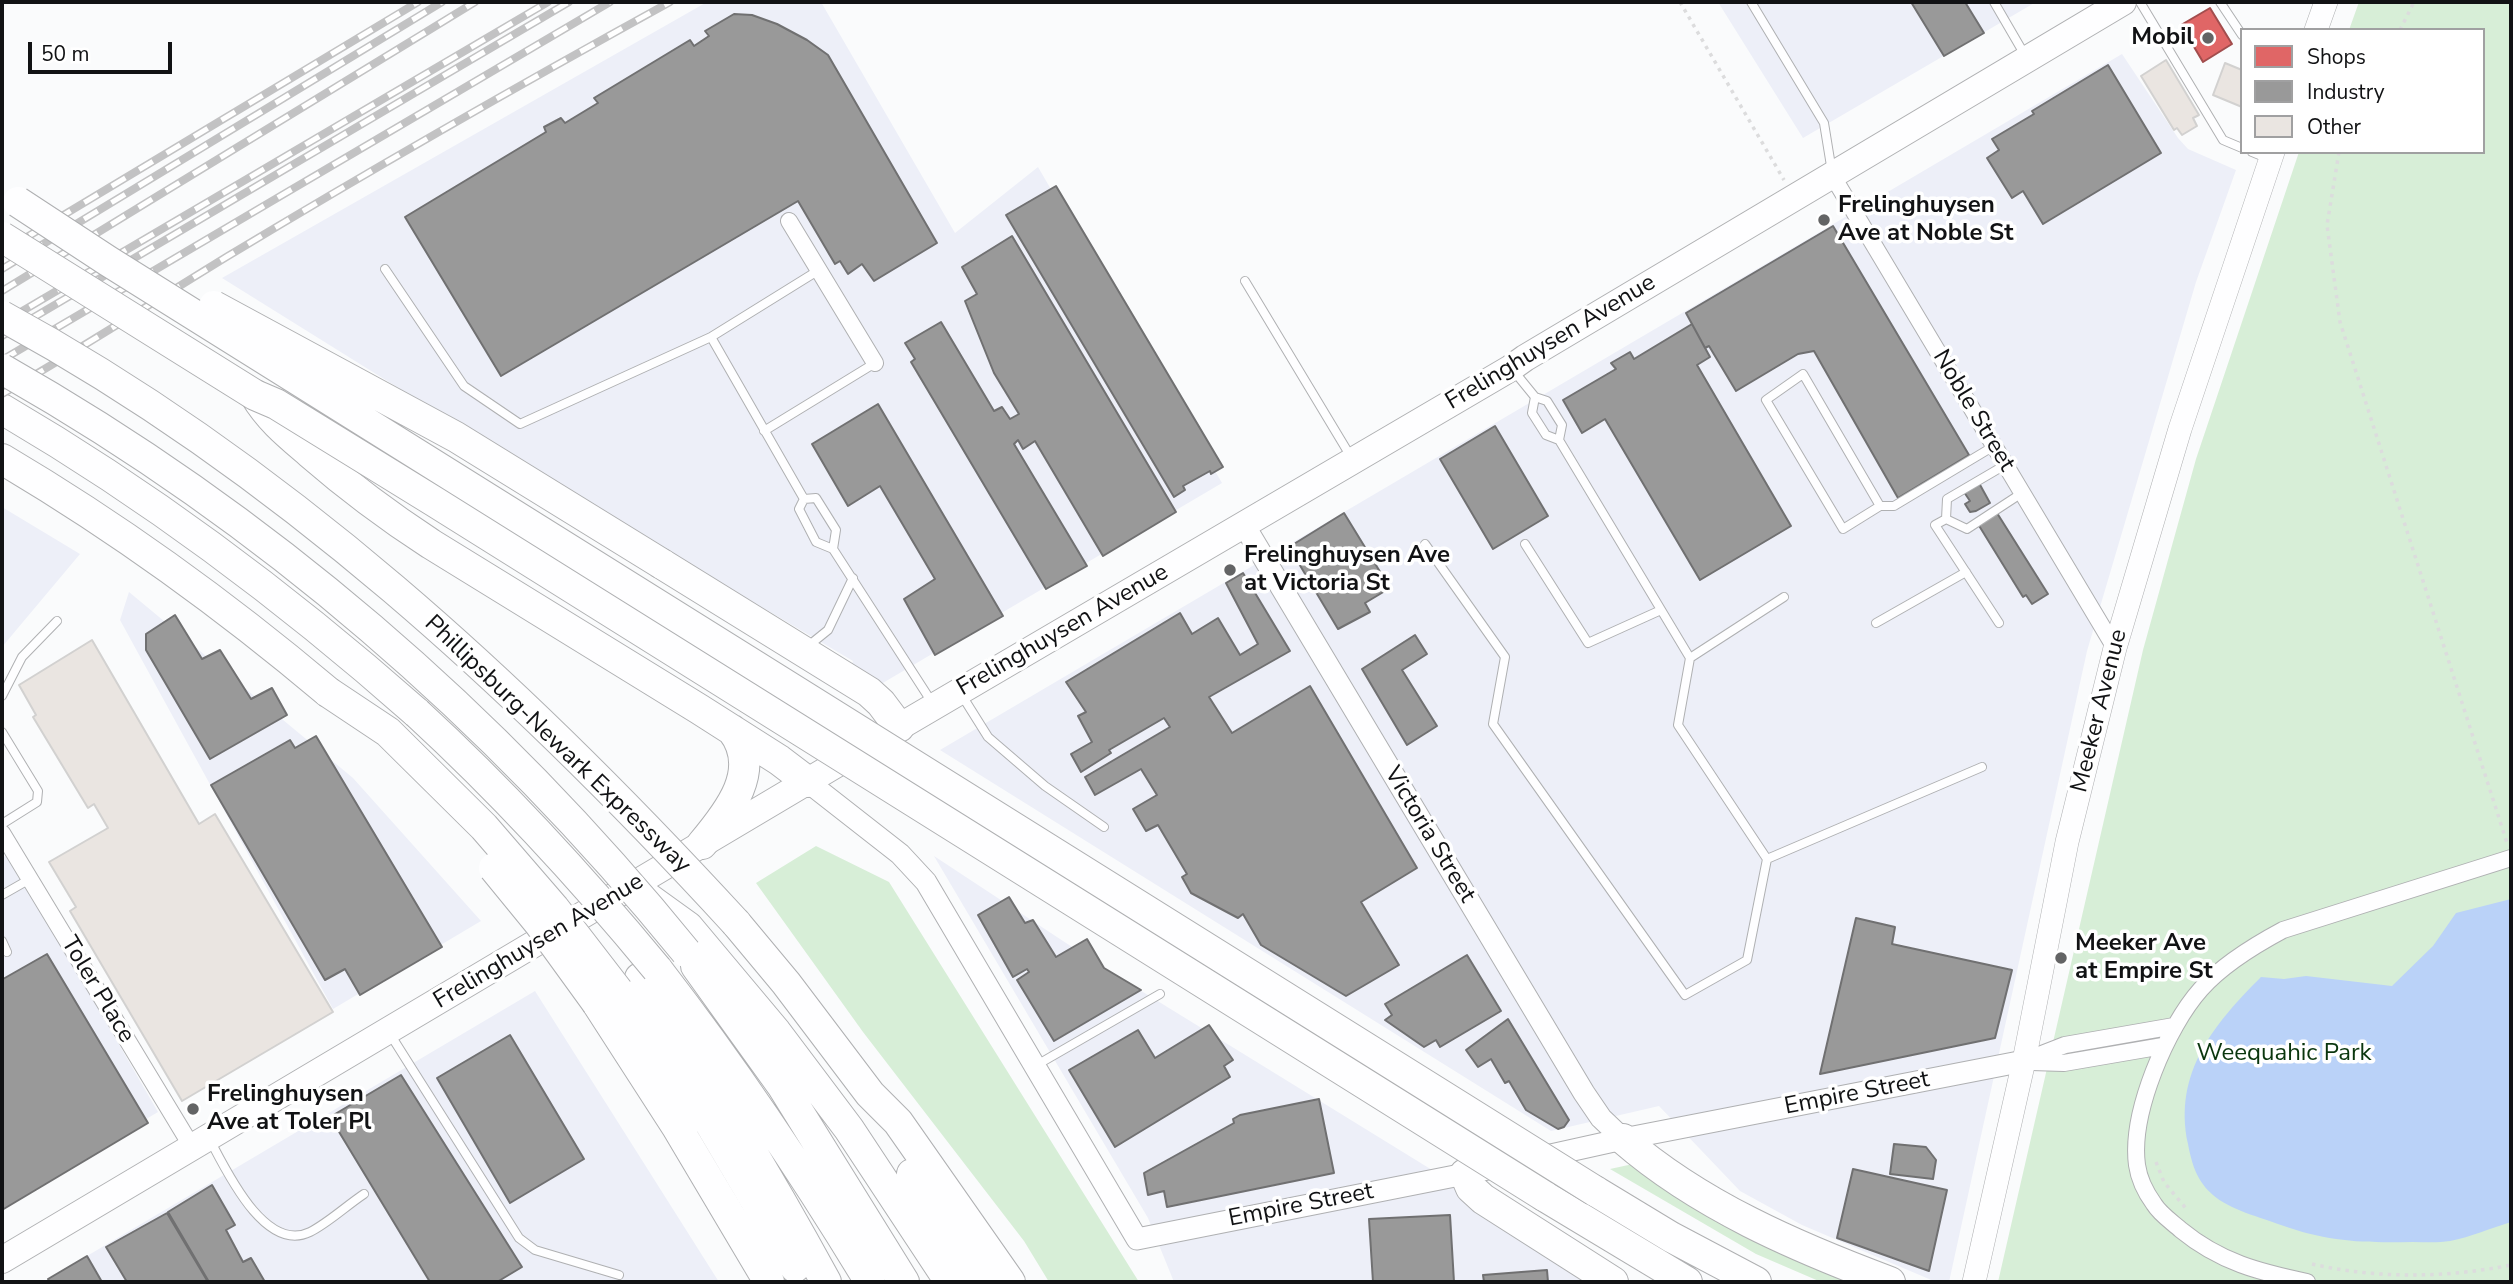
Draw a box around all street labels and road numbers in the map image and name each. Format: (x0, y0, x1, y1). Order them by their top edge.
street label: Frelinghuysen Avenue (1441, 269, 1661, 417)
street label: Noble Street (1926, 345, 2020, 477)
street label: Frelinghuysen Avenue (952, 559, 1174, 703)
street label: Phillipsburg-Newark Expressway (418, 610, 696, 880)
street label: Meeker Avenue (2066, 627, 2134, 795)
street label: Victoria Street (1377, 762, 1481, 908)
street label: Frelinghuysen Avenue (429, 868, 649, 1016)
street label: Toler Place (54, 932, 140, 1048)
street label: Empire Street (1782, 1066, 1932, 1122)
street label: Empire Street (1226, 1178, 1376, 1234)

